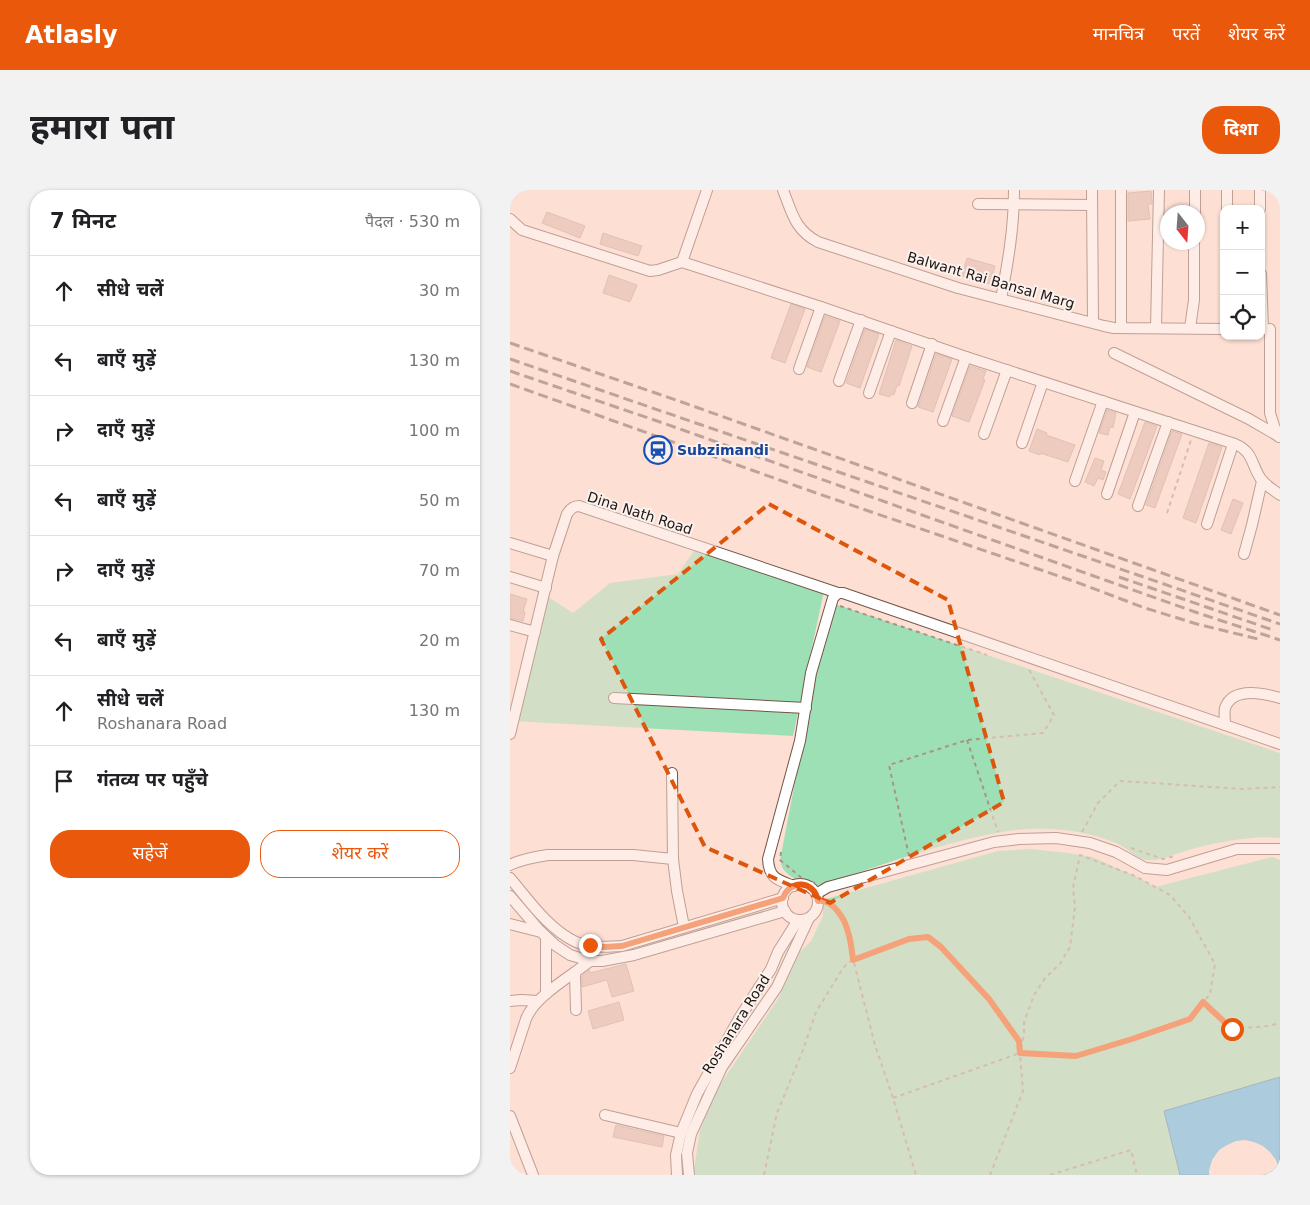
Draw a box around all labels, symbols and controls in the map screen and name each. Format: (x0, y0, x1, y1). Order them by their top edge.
text: Atlasly (25, 21, 118, 49)
text: मानचित्र (1093, 23, 1144, 44)
text: परतें (1172, 23, 1200, 44)
text: शेयर करें (1228, 23, 1285, 44)
button: दिशा (1202, 106, 1280, 154)
text: हमारा पता (30, 107, 174, 147)
north arrow (1160, 205, 1205, 250)
map controls (1220, 205, 1265, 340)
button: + (1220, 205, 1265, 250)
text: 7 मिनट (50, 209, 116, 233)
text: पैदल · 530 m (365, 212, 460, 231)
street label: Balwant Rai Bansal Marg (905, 248, 1077, 312)
button: − (1220, 250, 1265, 295)
icon: ahead (50, 277, 78, 305)
text: सीधे चलें (97, 278, 164, 300)
text: 30 m (419, 281, 460, 300)
button: locate (1220, 295, 1265, 340)
icon: left (50, 347, 78, 375)
text: बाएँ मुड़ें (97, 348, 156, 370)
text: 130 m (409, 351, 460, 370)
icon: right (50, 417, 78, 445)
text: दाएँ मुड़ें (97, 418, 155, 440)
text: 100 m (409, 421, 460, 440)
station icon: Subzimandi (643, 435, 673, 465)
place label: Subzimandi (677, 442, 769, 458)
icon: left (50, 487, 78, 515)
text: बाएँ मुड़ें (97, 488, 156, 510)
street label: Dina Nath Road (585, 488, 695, 538)
text: 50 m (419, 491, 460, 510)
icon: right (50, 557, 78, 585)
text: दाएँ मुड़ें (97, 558, 155, 580)
text: 70 m (419, 561, 460, 580)
icon: left (50, 627, 78, 655)
text: बाएँ मुड़ें (97, 628, 156, 650)
text: 20 m (419, 631, 460, 650)
text: सीधे चलें (97, 688, 164, 710)
icon: ahead (50, 697, 78, 725)
text: 130 m (409, 701, 460, 720)
text: Roshanara Road (97, 714, 227, 733)
icon: arrive (50, 767, 78, 795)
text: गंतव्य पर पहुँचे (97, 768, 208, 790)
button: सहेजें (50, 830, 250, 878)
button: शेयर करें (260, 830, 460, 878)
route end (579, 934, 602, 957)
street label: Roshanara Road (699, 972, 773, 1076)
route start (1221, 1018, 1244, 1041)

